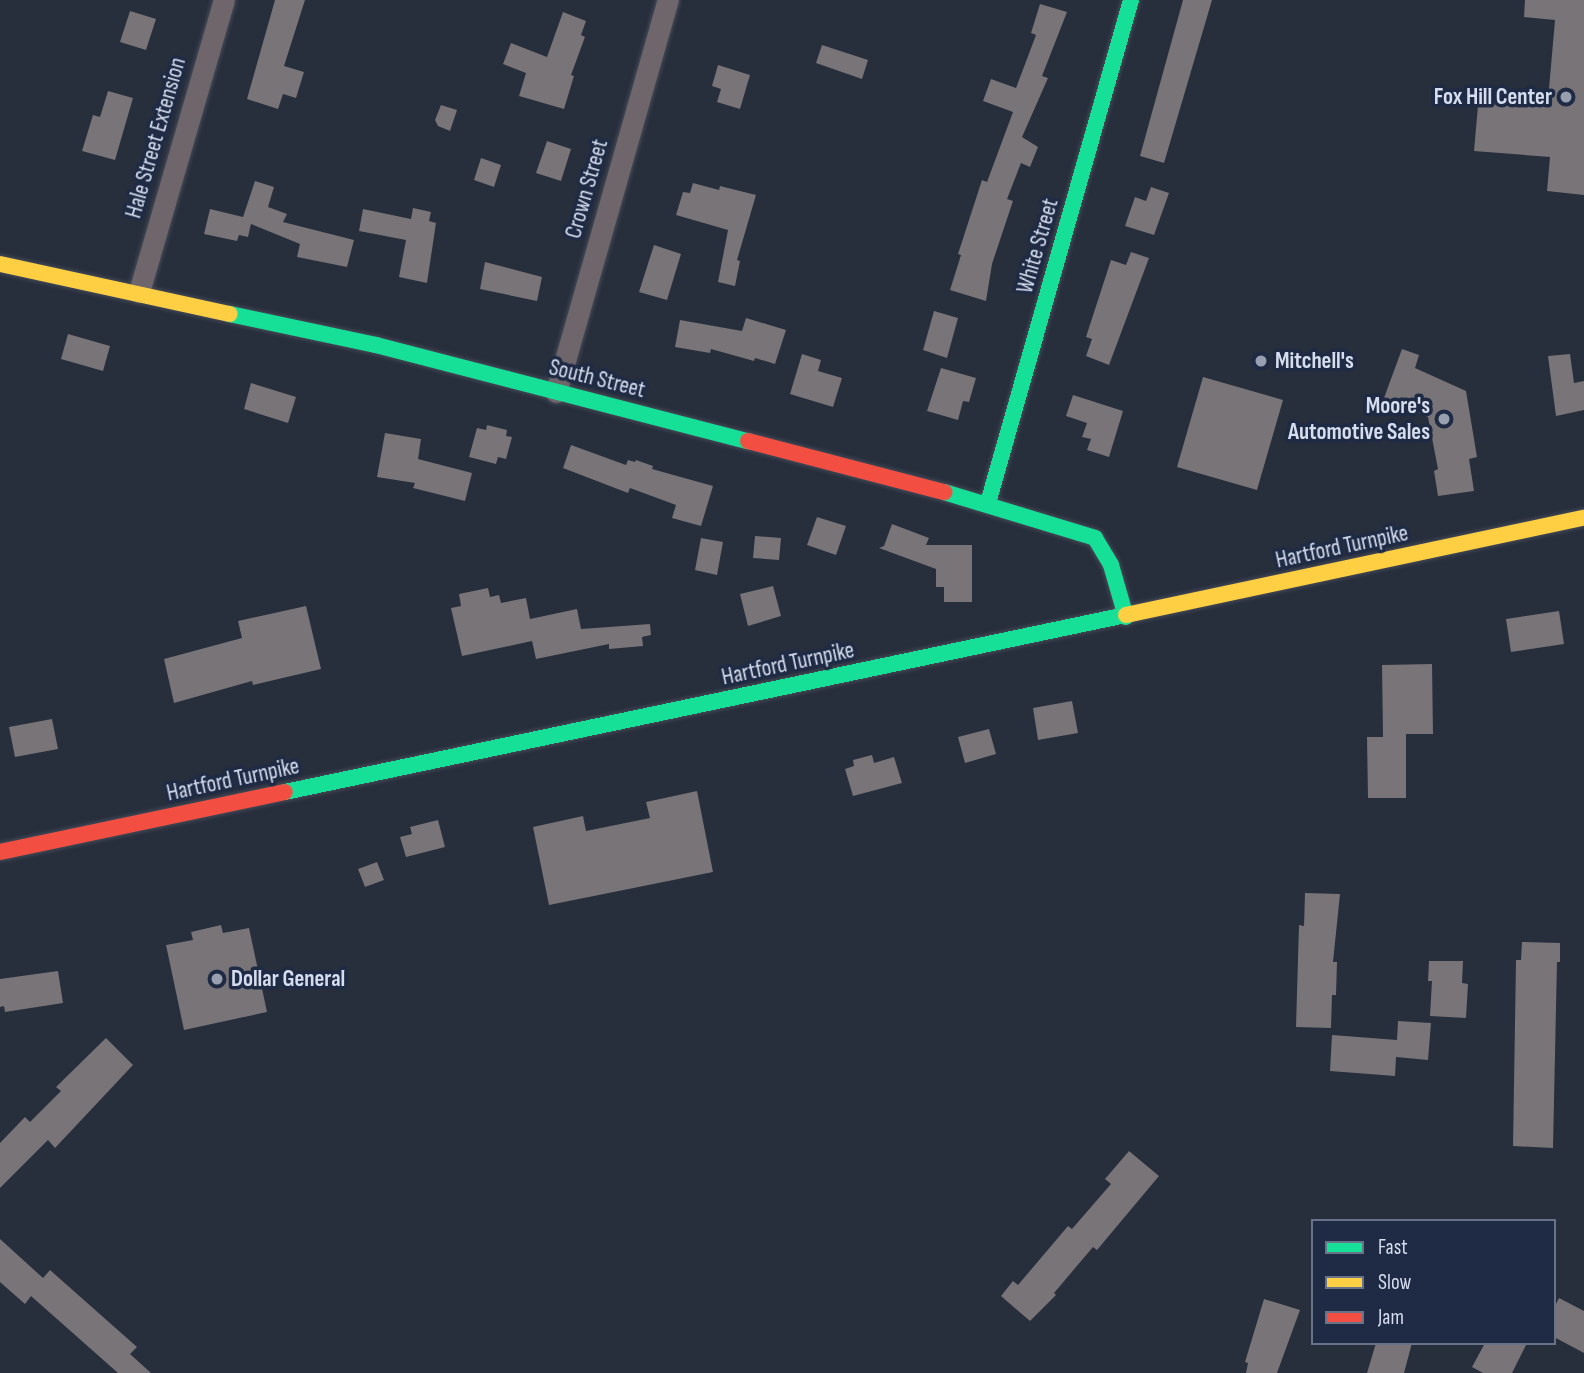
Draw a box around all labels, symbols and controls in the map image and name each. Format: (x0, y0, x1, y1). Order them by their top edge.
street label: Hale Street Extension (120, 55, 192, 221)
place label: Fox Hill Center (1434, 83, 1552, 111)
marker: Fox Hill Center (1558, 89, 1574, 105)
street label: Crown Street (560, 136, 614, 242)
street label: White Street (1011, 195, 1065, 297)
place label: Mitchell's (1275, 347, 1354, 375)
marker: Mitchell's (1253, 353, 1269, 369)
street label: South Street (546, 354, 648, 404)
place label: Moore's Automotive Sales (1288, 392, 1430, 446)
marker: Moore's Automotive Sales (1436, 411, 1452, 427)
street label: Hartford Turnpike (1273, 519, 1411, 575)
street label: Hartford Turnpike (719, 636, 857, 692)
street label: Hartford Turnpike (164, 752, 302, 808)
place label: Dollar General (231, 965, 345, 993)
marker: Dollar General (209, 971, 225, 987)
legend (1311, 1219, 1556, 1345)
text: Fast (1378, 1235, 1408, 1260)
text: Slow (1378, 1270, 1411, 1295)
text: Jam (1378, 1305, 1404, 1330)

